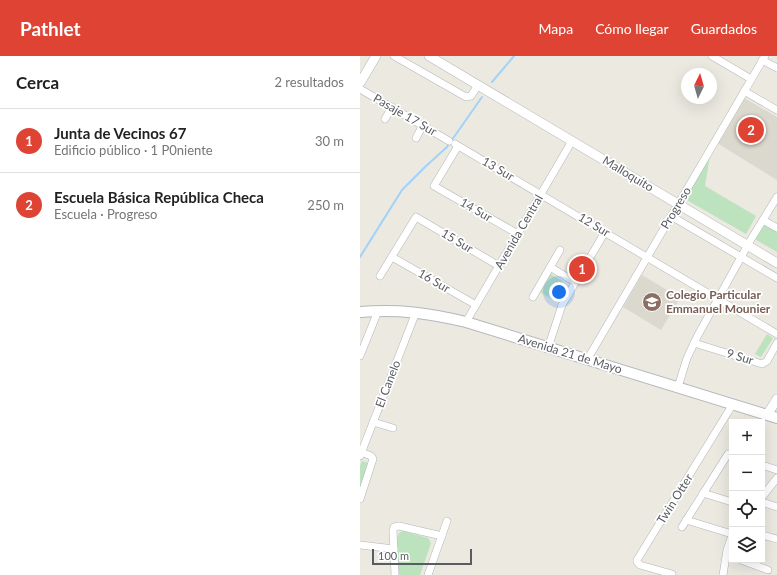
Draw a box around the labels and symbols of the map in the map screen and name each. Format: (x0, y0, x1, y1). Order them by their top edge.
north arrow (681, 68, 717, 104)
street label: Pasaje 17 Sur (371, 90, 440, 139)
pin: 2 (738, 115, 764, 145)
street label: 13 Sur (480, 153, 517, 184)
street label: Malloquito (600, 153, 657, 195)
street label: Progreso (657, 184, 694, 232)
street label: Avenida Central (491, 192, 546, 272)
street label: 14 Sur (458, 194, 495, 225)
street label: 12 Sur (576, 209, 613, 240)
street label: 15 Sur (439, 225, 476, 256)
pin: 1 (569, 254, 595, 284)
street label: 16 Sur (416, 265, 453, 296)
your location (549, 282, 569, 302)
place label: Colegio Particular Emmanuel Mounier (666, 287, 771, 316)
school or university icon: Colegio Particular Emmanuel Mounier (641, 291, 663, 313)
street label: Avenida 21 de Mayo (516, 331, 624, 377)
street label: 9 Sur (725, 345, 756, 368)
street label: El Canelo (372, 358, 403, 410)
street label: Twin Otter (653, 470, 696, 527)
scale bar (372, 547, 472, 566)

